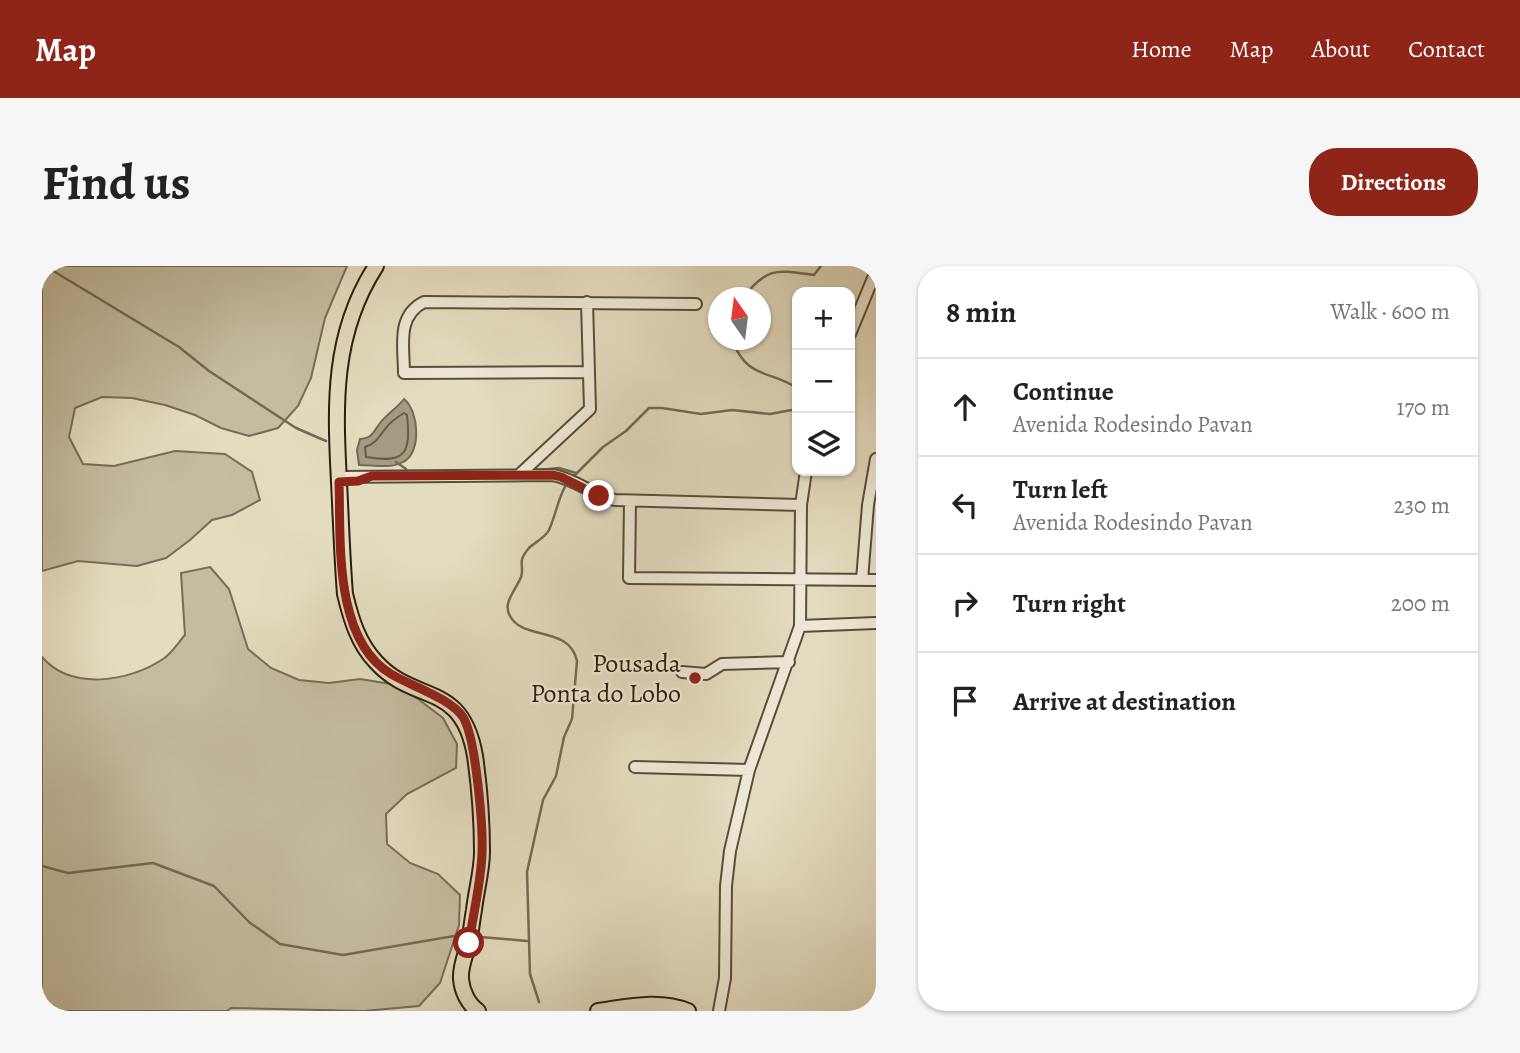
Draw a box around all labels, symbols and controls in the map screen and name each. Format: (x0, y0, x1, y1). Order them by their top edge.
text: Map (35, 27, 96, 72)
text: Home (1131, 33, 1192, 65)
text: Map (1230, 33, 1274, 65)
text: About (1312, 33, 1370, 65)
text: Contact (1408, 33, 1485, 65)
button: Directions (1309, 148, 1478, 216)
text: Find us (42, 149, 190, 216)
north arrow (708, 287, 771, 350)
map controls (792, 287, 855, 476)
button: + (792, 287, 855, 350)
text: 8 min (946, 292, 1016, 332)
text: Walk · 600 m (1330, 296, 1450, 327)
button: − (792, 350, 855, 413)
text: Continue (1013, 374, 1114, 409)
icon: ahead (946, 388, 984, 426)
text: 170 m (1397, 392, 1450, 423)
text: Avenida Rodesindo Pavan (1013, 409, 1253, 440)
button: layers (792, 413, 855, 476)
text: Turn left (1013, 472, 1108, 507)
route end (583, 480, 614, 511)
icon: left (946, 486, 984, 524)
text: 230 m (1394, 490, 1450, 521)
text: Avenida Rodesindo Pavan (1013, 507, 1253, 538)
icon: right (946, 584, 984, 622)
text: Turn right (1013, 586, 1126, 621)
text: 200 m (1391, 588, 1450, 619)
place label: Pousada Ponta do Lobo (530, 646, 681, 711)
marker: Pousada Ponta do Lobo (687, 670, 703, 686)
icon: arrive (946, 682, 984, 720)
text: Arrive at destination (1013, 684, 1236, 719)
route start (453, 927, 484, 958)

